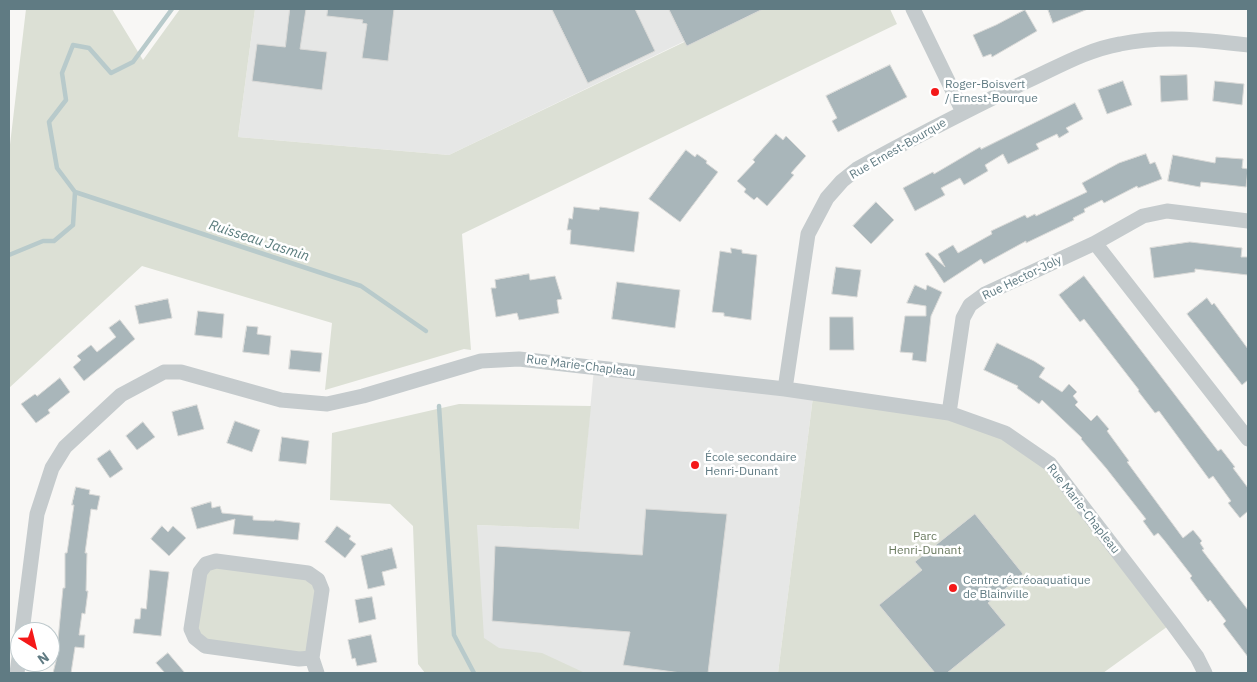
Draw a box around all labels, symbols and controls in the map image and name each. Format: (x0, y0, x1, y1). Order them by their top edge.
place label: Roger-Boisvert / Ernest-Bourque (945, 78, 1038, 106)
marker: Roger-Boisvert / Ernest-Bourque (929, 86, 941, 98)
street label: Rue Ernest-Bourque (847, 115, 949, 183)
water label: Ruisseau Jasmin (207, 217, 311, 265)
street label: Rue Hector-Joly (980, 253, 1064, 303)
street label: Rue Marie-Chapleau (526, 352, 636, 380)
place label: École secondaire Henri-Dunant (705, 451, 796, 479)
marker: École secondaire Henri-Dunant (689, 459, 701, 471)
street label: Rue Marie-Chapleau (1044, 461, 1122, 557)
park label: Parc Henri-Dunant (888, 530, 962, 558)
place label: Centre récréoaquatique de Blainville (963, 574, 1091, 602)
marker: Centre récréoaquatique de Blainville (947, 582, 959, 594)
north arrow (10, 622, 60, 672)
text: N (34, 648, 53, 669)

